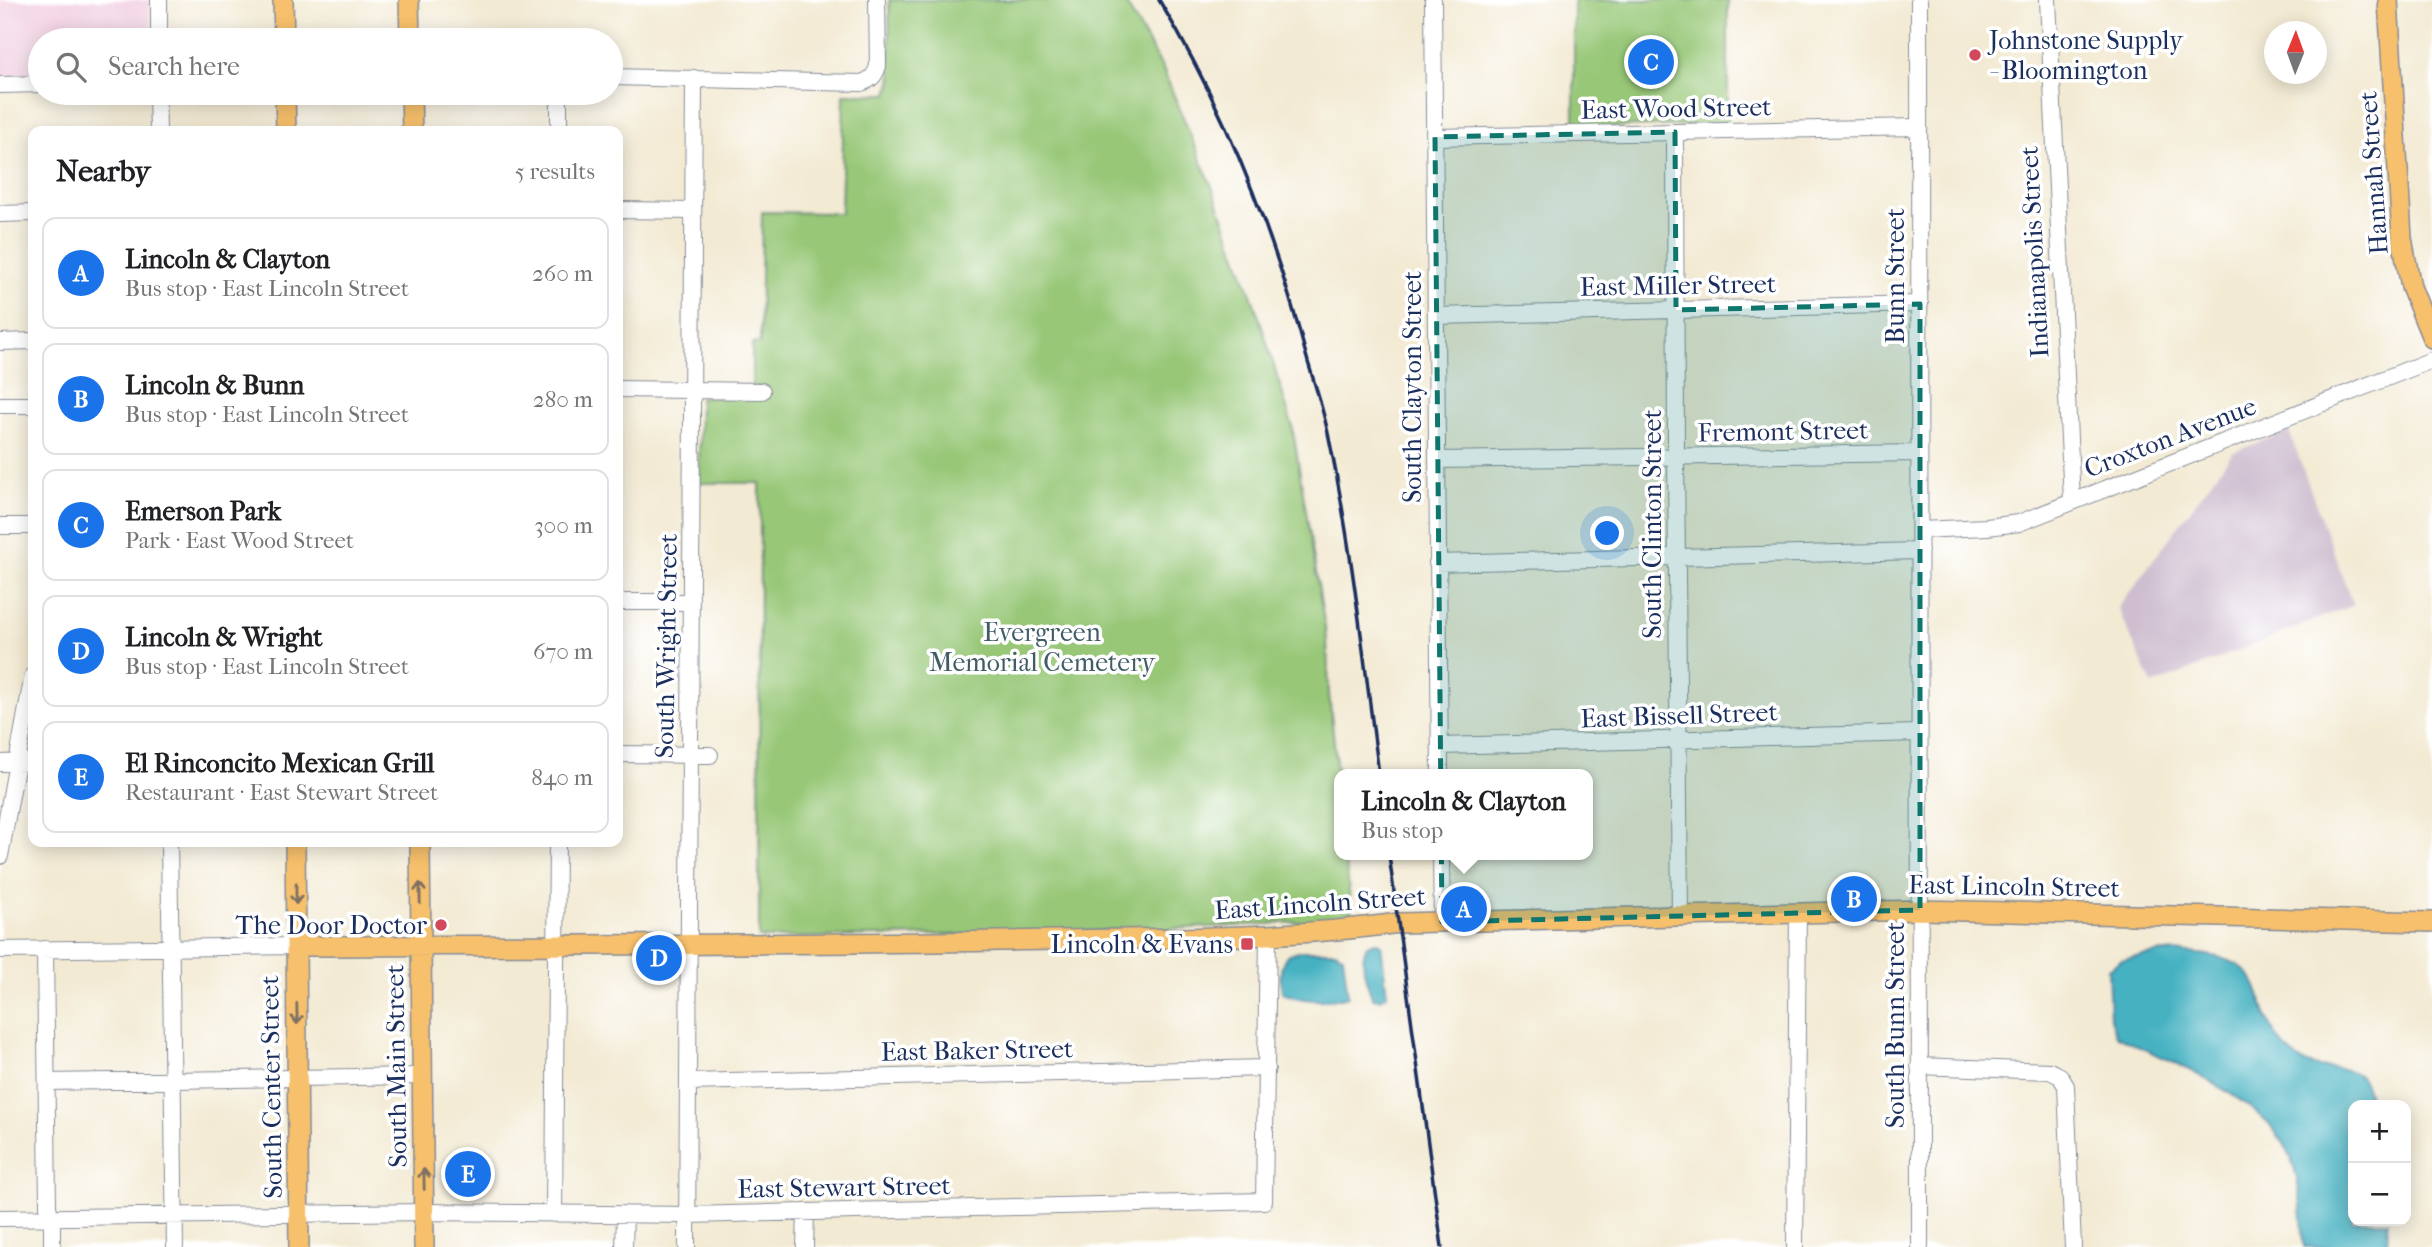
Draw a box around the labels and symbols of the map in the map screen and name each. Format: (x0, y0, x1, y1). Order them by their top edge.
north arrow (2264, 21, 2327, 84)
place label: Johnstone Supply - Bloomington (1987, 25, 2184, 86)
pin: C (1628, 36, 1674, 88)
marker: Johnstone Supply - Bloomington (1967, 47, 1983, 63)
street label: Hannah Street (2352, 90, 2395, 256)
street label: East Wood Street (1580, 91, 1772, 126)
street label: Indianapolis Street (2013, 145, 2056, 359)
street label: Bunn Street (1880, 207, 1911, 344)
street label: East Miller Street (1580, 268, 1777, 303)
street label: South Clayton Street (1397, 270, 1428, 503)
street label: Croxton Avenue (2080, 390, 2261, 484)
street label: South Clinton Street (1637, 409, 1668, 639)
street label: Fremont Street (1697, 415, 1869, 448)
your location (1590, 516, 1624, 550)
street label: South Wright Street (649, 533, 684, 759)
park label: Evergreen Memorial Cemetery (929, 617, 1156, 678)
street label: East Bissell Street (1580, 697, 1779, 734)
street label: East Lincoln Street (1908, 869, 2121, 904)
pin: B (1831, 873, 1877, 925)
street label: East Lincoln Street (1213, 881, 1427, 926)
one-way arrow (289, 882, 303, 905)
one-way arrow (413, 882, 427, 905)
pin: A (1441, 883, 1487, 935)
place label: The Door Doctor (236, 910, 427, 941)
marker: The Door Doctor (433, 917, 449, 933)
street label: South Bunn Street (1880, 921, 1911, 1128)
place label: Lincoln & Evans (1051, 929, 1233, 960)
pin: D (636, 932, 682, 984)
marker: Lincoln & Evans (1239, 936, 1255, 952)
street label: South Main Street (379, 963, 414, 1168)
street label: South Center Street (254, 974, 289, 1199)
one-way arrow (290, 1003, 304, 1026)
street label: East Baker Street (881, 1033, 1074, 1068)
pin: E (445, 1148, 491, 1200)
one-way arrow (417, 1168, 430, 1191)
street label: East Stewart Street (737, 1170, 952, 1205)

